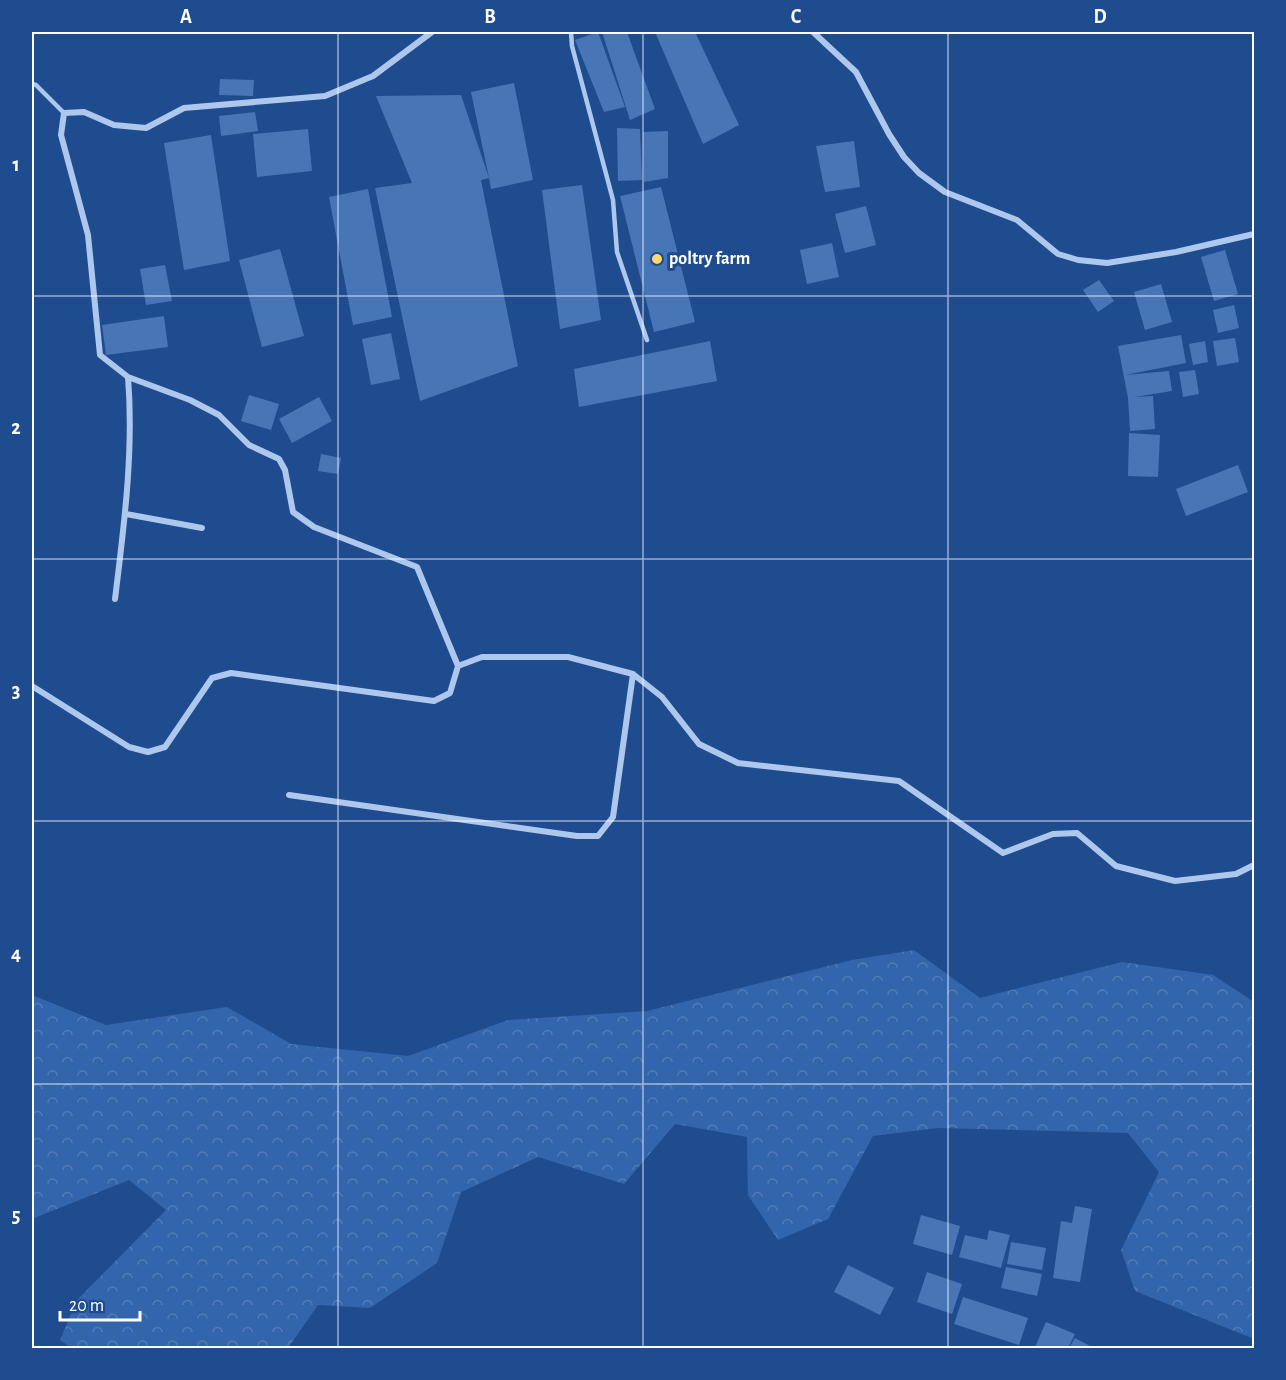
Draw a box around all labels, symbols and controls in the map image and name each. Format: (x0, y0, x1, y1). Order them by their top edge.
text: A (180, 7, 192, 27)
text: B (484, 7, 496, 27)
text: C (791, 7, 802, 27)
text: D (1093, 7, 1107, 27)
text: 1 (12, 155, 20, 175)
place label: poltry farm (669, 250, 750, 268)
marker: poltry farm (650, 252, 664, 266)
text: 2 (11, 418, 21, 438)
text: 3 (12, 681, 20, 701)
text: 4 (11, 944, 21, 964)
text: 5 (12, 1206, 20, 1226)
scale bar (60, 1284, 140, 1322)
text: 20 m (69, 1297, 104, 1315)

